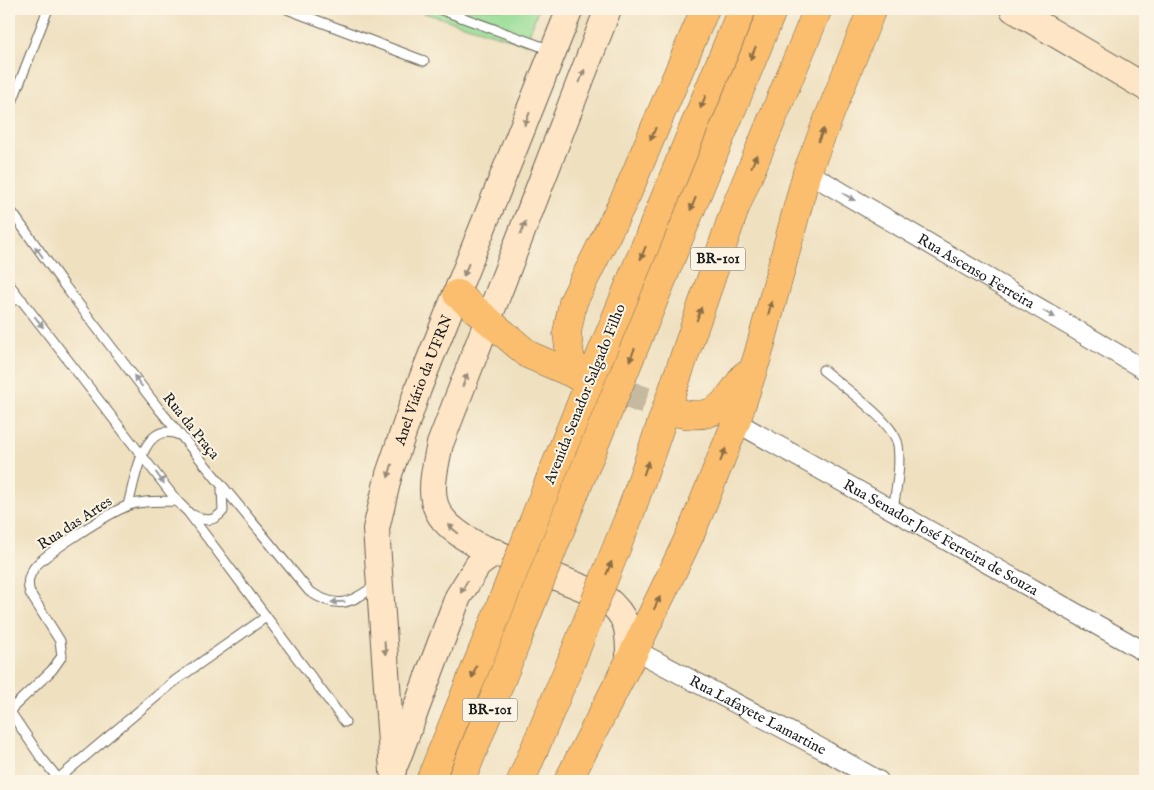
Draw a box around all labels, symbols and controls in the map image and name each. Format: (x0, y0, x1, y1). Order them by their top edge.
one-way arrow (749, 46, 757, 61)
one-way arrow (578, 68, 586, 83)
one-way arrow (699, 95, 707, 110)
one-way arrow (522, 112, 530, 126)
one-way arrow (648, 127, 656, 142)
one-way arrow (818, 128, 825, 143)
one-way arrow (751, 154, 759, 168)
one-way arrow (842, 192, 855, 201)
one-way arrow (689, 197, 697, 212)
one-way arrow (519, 220, 527, 235)
street label: Rua Ascenso Ferreira (914, 229, 1039, 313)
one-way arrow (34, 246, 45, 259)
one-way arrow (638, 246, 646, 260)
road number: BR-101 (690, 248, 746, 270)
one-way arrow (462, 263, 470, 277)
one-way arrow (767, 300, 775, 315)
street label: Avenida Senador Salgado Filho (540, 301, 630, 488)
one-way arrow (695, 306, 703, 321)
one-way arrow (1043, 309, 1056, 318)
street label: Anel Viário da UFRN (390, 312, 456, 449)
one-way arrow (34, 315, 44, 329)
one-way arrow (628, 348, 636, 362)
one-way arrow (462, 372, 469, 387)
one-way arrow (133, 374, 143, 388)
street label: Rua da Praça (158, 389, 224, 464)
one-way arrow (719, 447, 727, 462)
one-way arrow (643, 460, 650, 475)
one-way arrow (385, 464, 393, 479)
one-way arrow (155, 471, 165, 485)
street label: Rua Senador José Ferreira de Souza (840, 475, 1042, 600)
street label: Rua das Artes (34, 492, 116, 554)
one-way arrow (447, 524, 460, 535)
one-way arrow (605, 560, 613, 575)
one-way arrow (459, 580, 468, 594)
one-way arrow (654, 596, 662, 610)
one-way arrow (329, 599, 345, 607)
one-way arrow (381, 640, 389, 656)
one-way arrow (470, 665, 478, 680)
street label: Rua Lafayete Lamartine (686, 671, 830, 759)
road number: BR-101 (462, 698, 518, 722)

